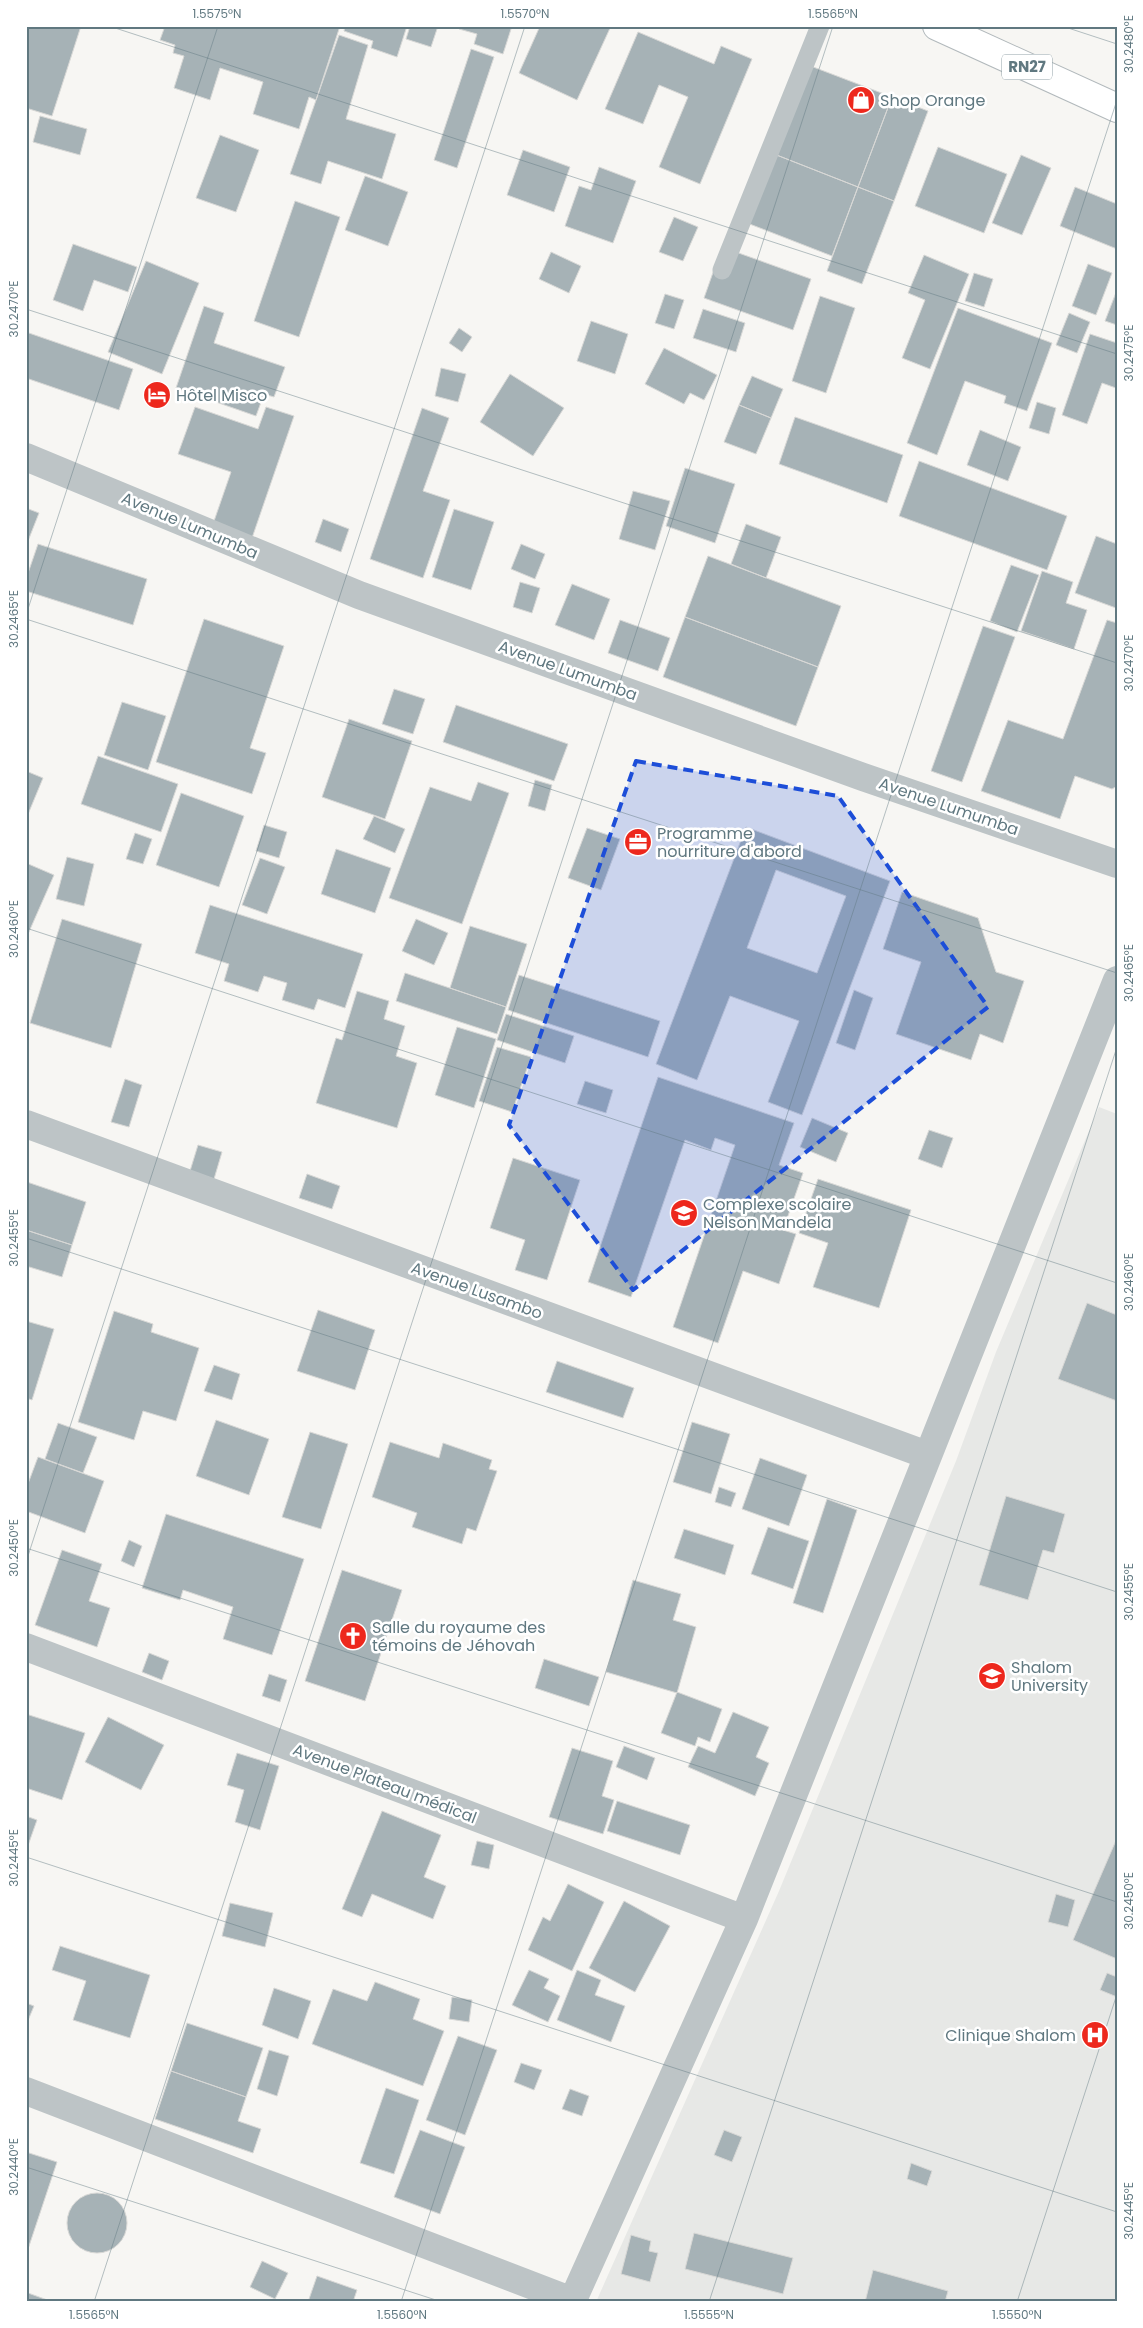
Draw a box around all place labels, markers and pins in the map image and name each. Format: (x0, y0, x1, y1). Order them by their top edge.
shop icon: Shop Orange (846, 85, 876, 115)
place label: Shop Orange (880, 89, 985, 112)
hotel icon: Hôtel Misco (142, 380, 172, 410)
place label: Hôtel Misco (176, 384, 267, 407)
place label: Programme nourriture d'abord (657, 822, 802, 863)
office icon: Programme nourriture d'abord (623, 827, 653, 857)
place label: Complexe scolaire Nelson Mandela (703, 1193, 852, 1234)
school or university icon: Complexe scolaire Nelson Mandela (669, 1198, 699, 1228)
place label: Salle du royaume des témoins de Jéhovah (372, 1616, 546, 1657)
church icon: Salle du royaume des témoins de Jéhovah (338, 1621, 368, 1651)
place label: Shalom University (1011, 1656, 1088, 1697)
school or university icon: Shalom University (977, 1661, 1007, 1691)
hospital icon: Clinique Shalom (1080, 2020, 1110, 2050)
place label: Clinique Shalom (945, 2024, 1076, 2047)

